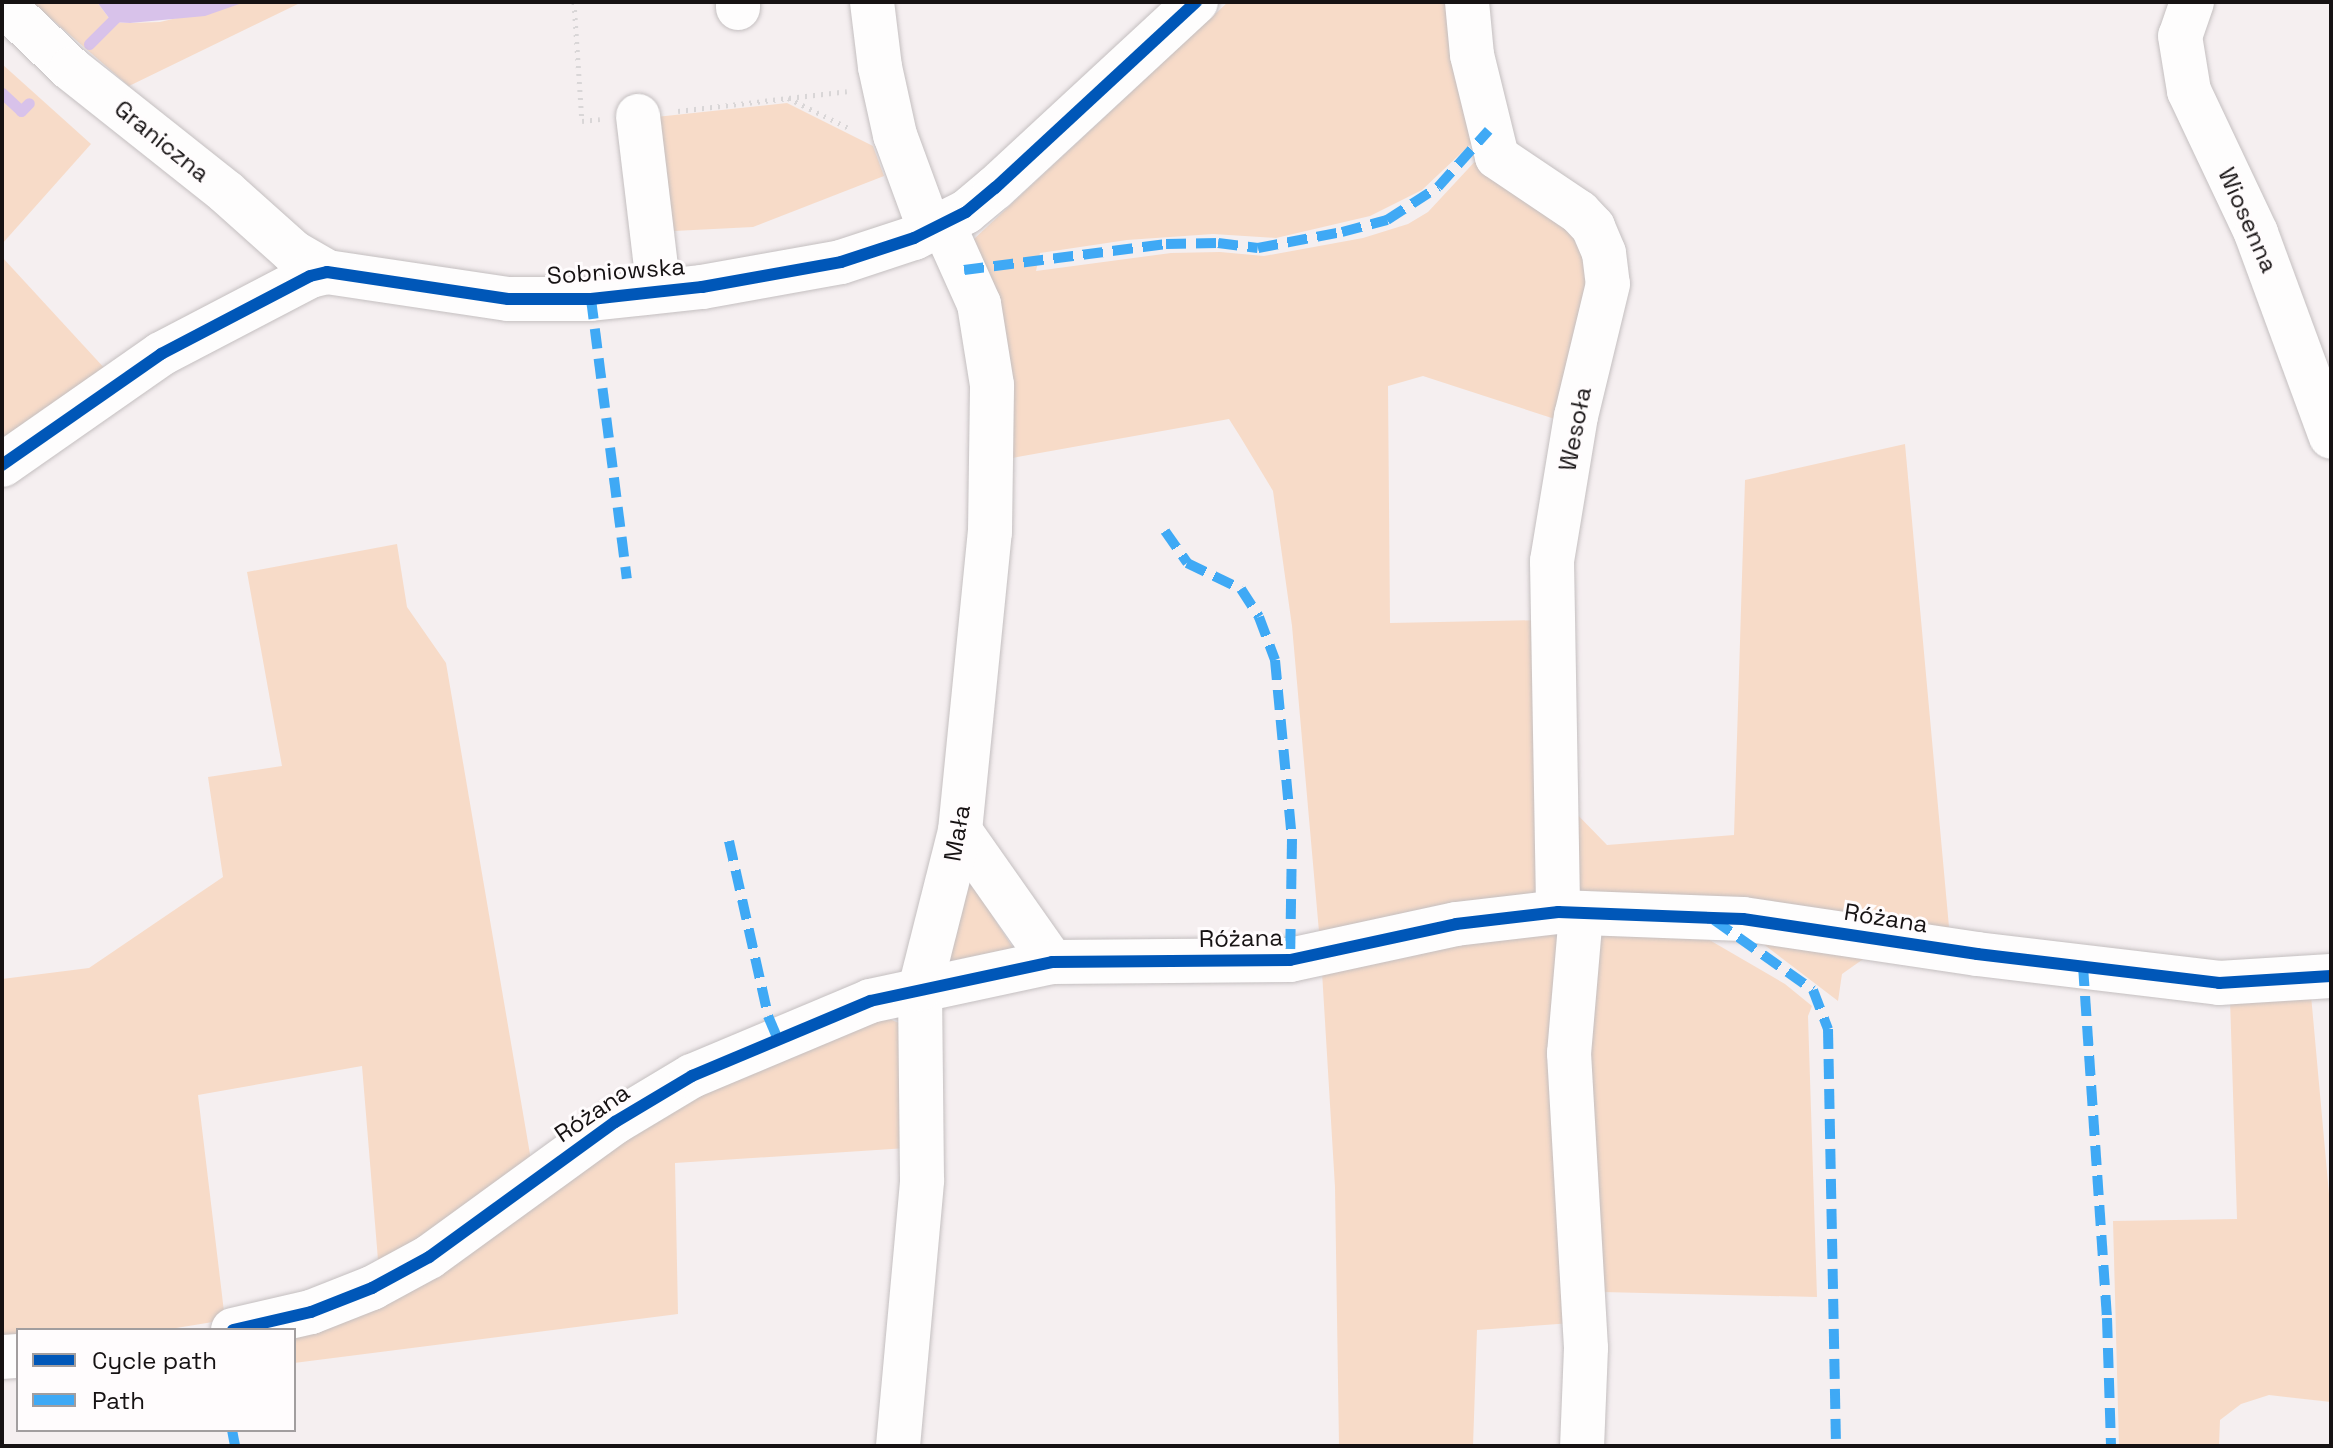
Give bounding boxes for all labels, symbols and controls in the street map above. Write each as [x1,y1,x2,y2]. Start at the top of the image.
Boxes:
street label: Graniczna [109,94,215,188]
street label: Wiosenna [2212,163,2284,277]
street label: Sobniowska [546,252,686,290]
street label: Wesoła [1553,385,1597,473]
street label: Mała [938,802,976,864]
street label: Różana [1842,897,1930,939]
street label: Różana [1199,923,1283,953]
street label: Różana [549,1077,635,1149]
legend [16,1328,296,1432]
text: Cycle path [92,1345,217,1376]
text: Path [92,1385,145,1416]

